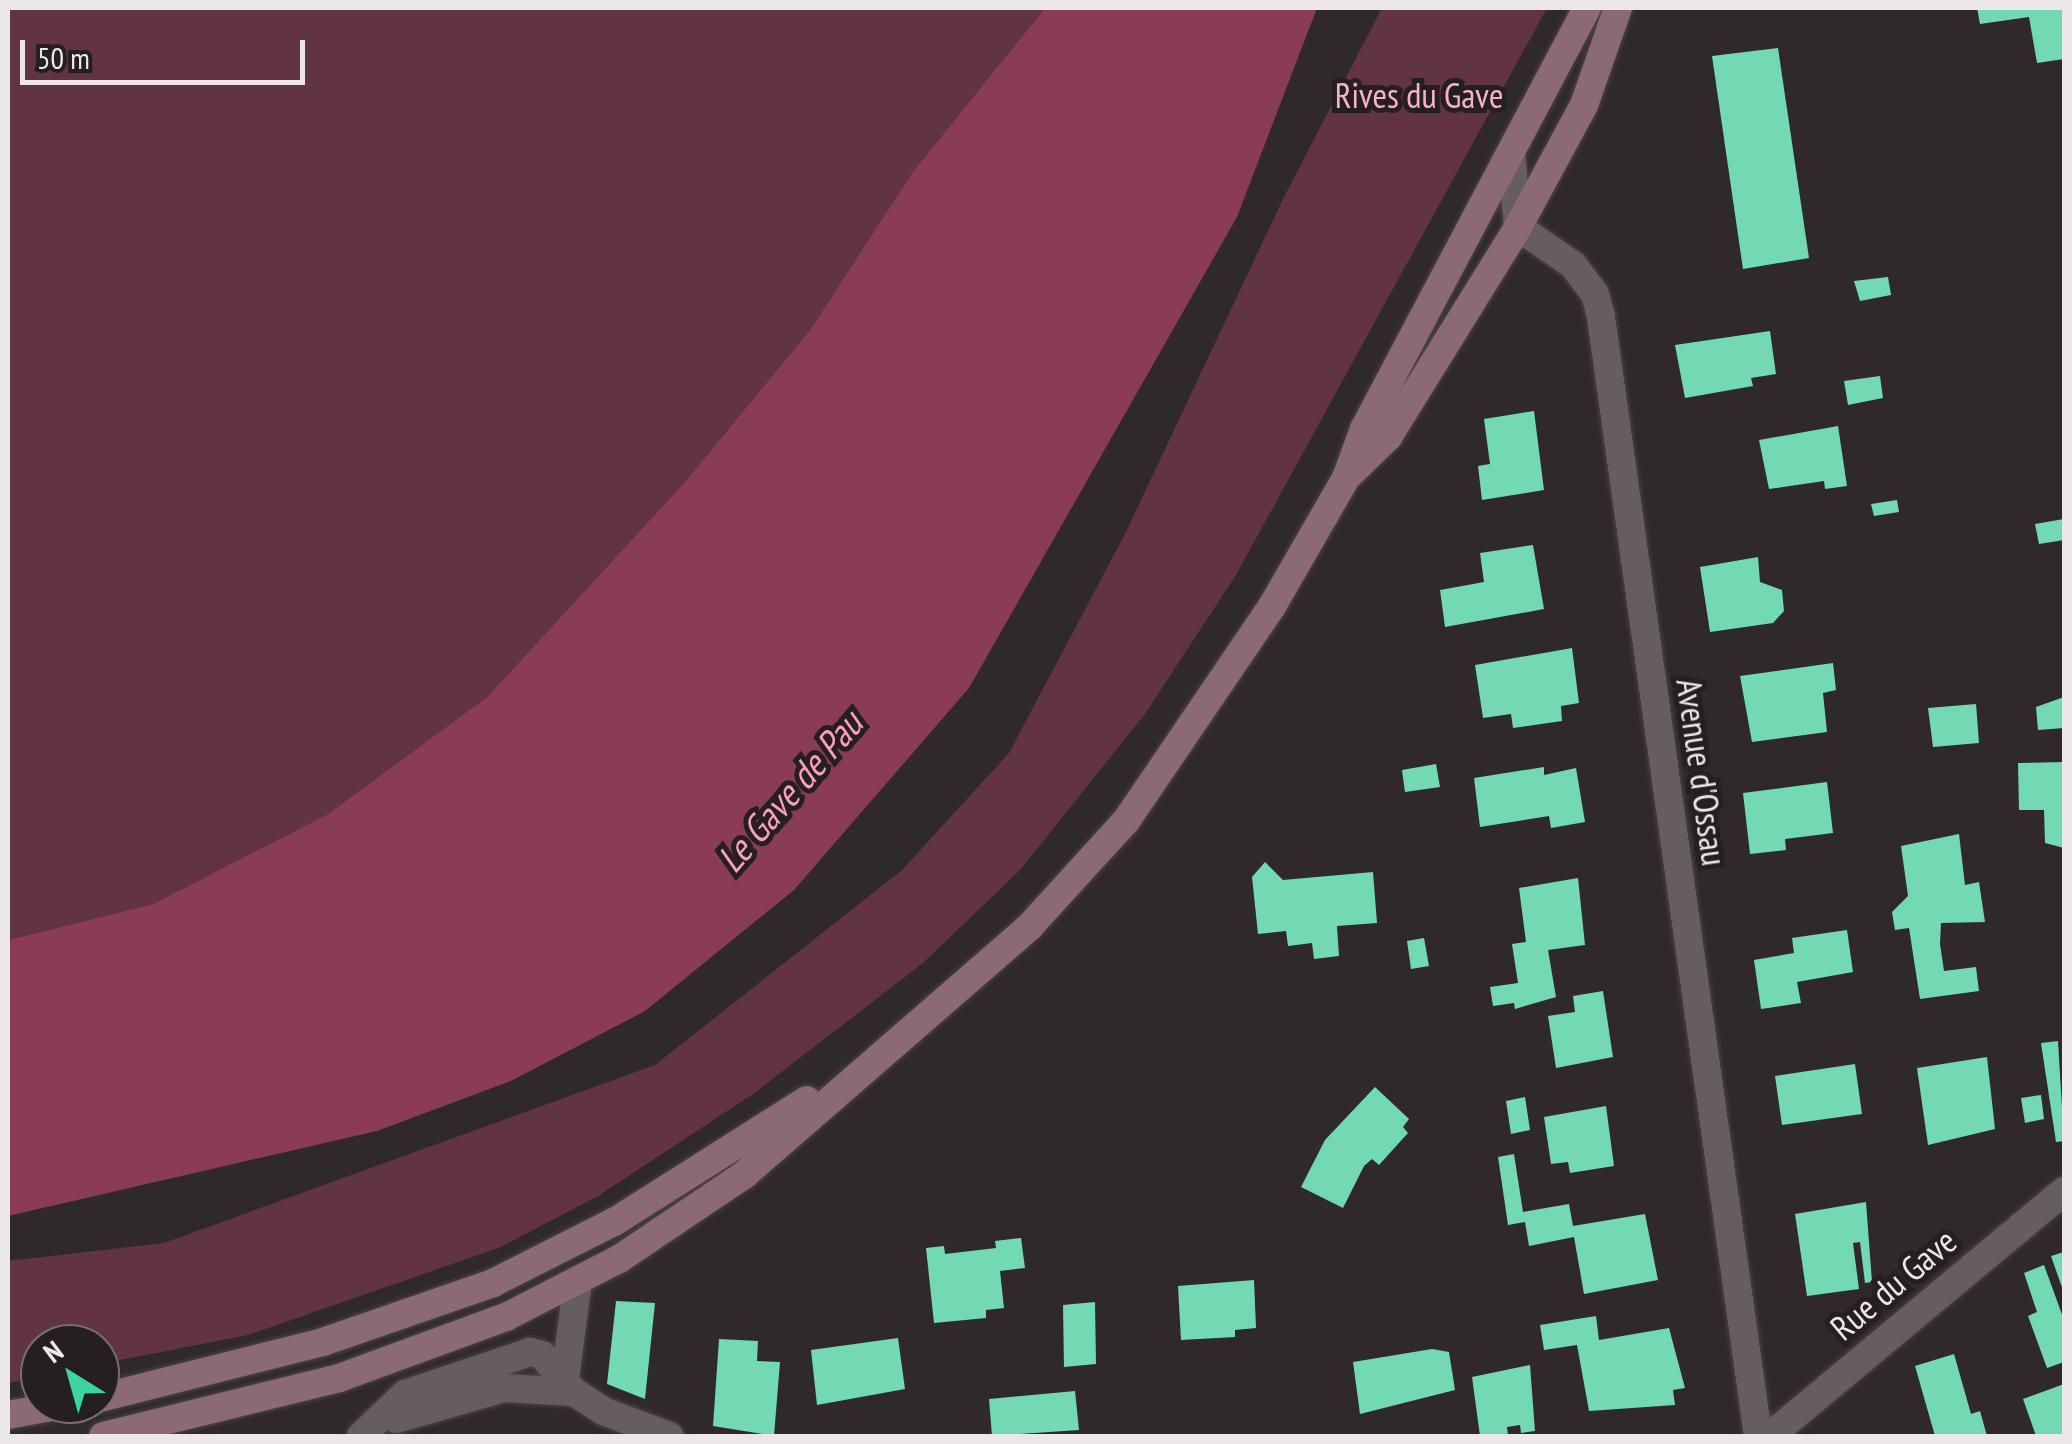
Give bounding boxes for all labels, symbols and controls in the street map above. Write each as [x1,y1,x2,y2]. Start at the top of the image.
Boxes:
scale bar [25,20,310,82]
text: 50 m [37,38,90,77]
park label: Rives du Gave [1335,74,1503,116]
street label: Avenue d'Ossau [1668,676,1736,868]
water label: Le Gave de Pau [707,701,871,881]
street label: Rue du Gave [1822,1219,1964,1349]
north arrow [20,1324,120,1424]
text: N [36,1332,70,1371]

